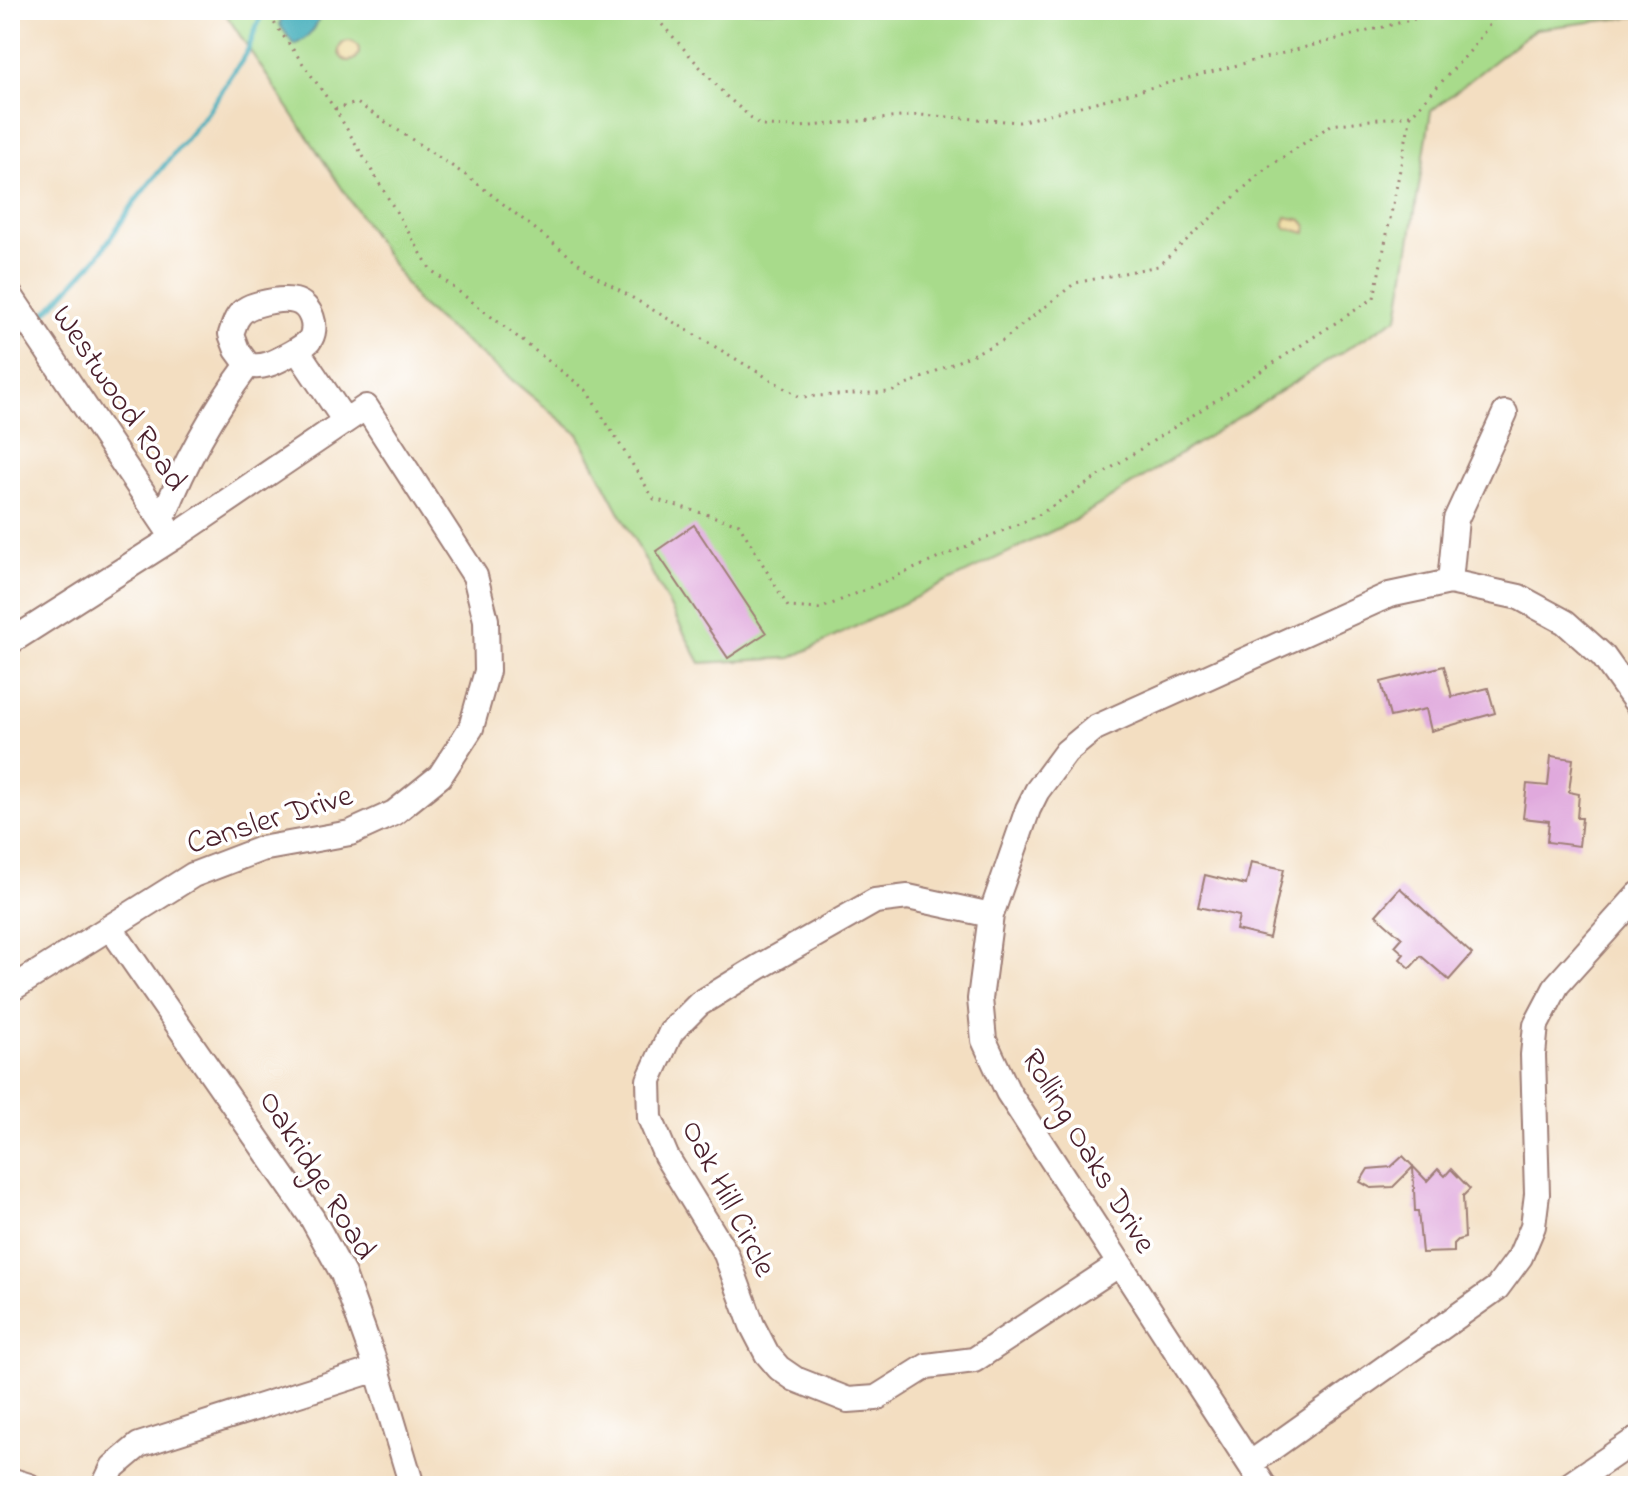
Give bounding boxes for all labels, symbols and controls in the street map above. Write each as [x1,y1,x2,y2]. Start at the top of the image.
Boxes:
street label: Westwood Road [38,296,198,502]
street label: Cansler Drive [181,773,359,869]
street label: Rolling Oaks Drive [1007,1041,1167,1264]
street label: Oakridge Road [245,1082,387,1270]
street label: Oak Hill Circle [667,1112,787,1286]

